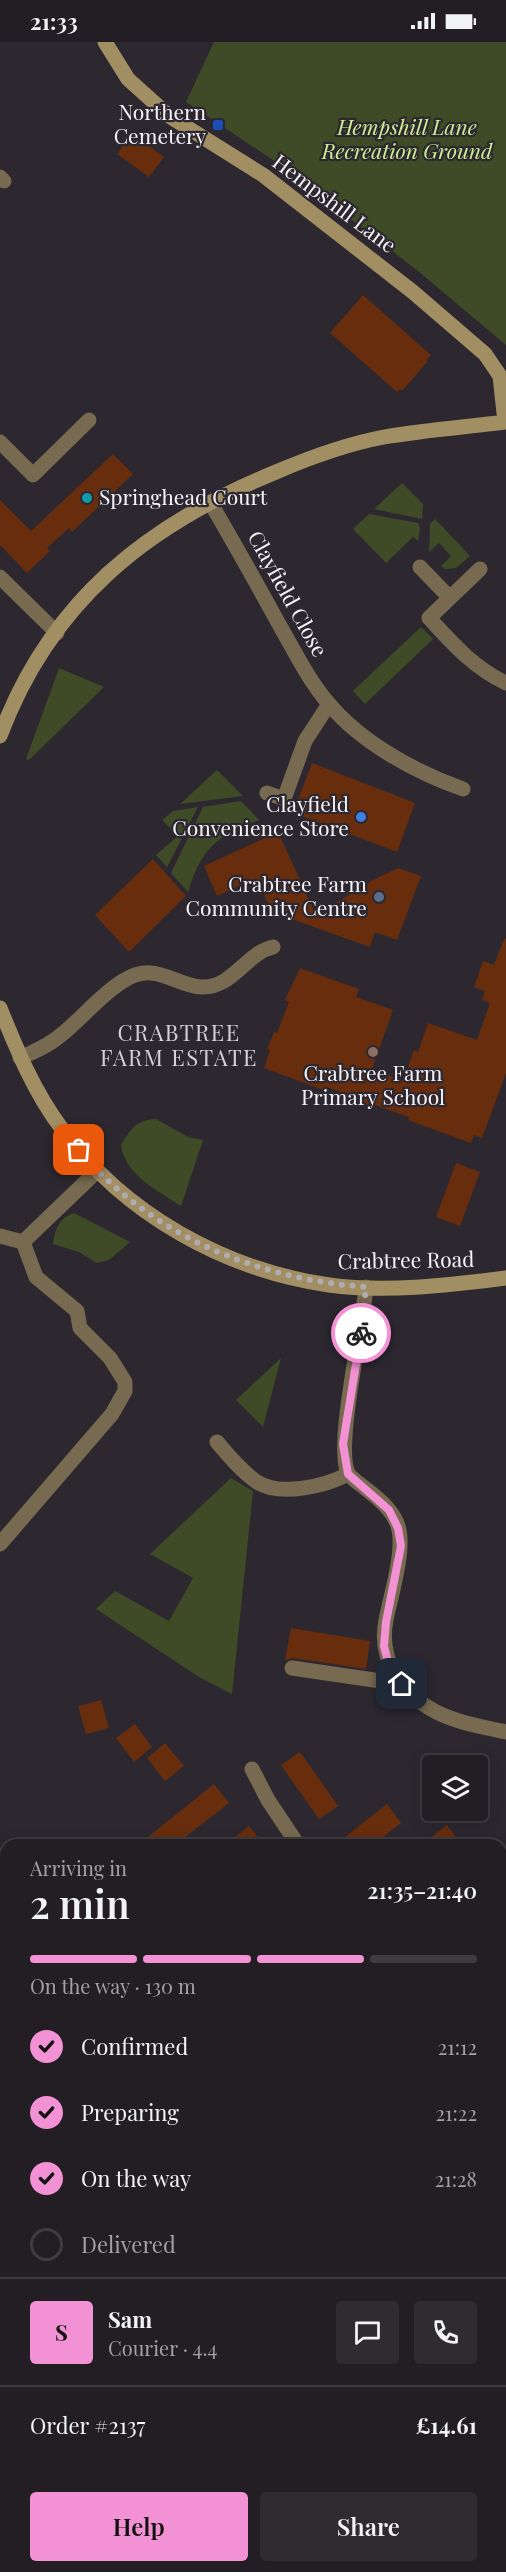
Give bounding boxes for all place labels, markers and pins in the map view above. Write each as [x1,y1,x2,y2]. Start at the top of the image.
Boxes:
place label: Northern Cemetery [114,97,206,149]
marker: Northern Cemetery [211,118,225,132]
place label: Springhead Court [99,482,268,510]
marker: Springhead Court [80,491,94,505]
place label: Clayfield Convenience Store [172,789,349,841]
marker: Clayfield Convenience Store [354,810,368,824]
place label: Crabtree Farm Community Centre [186,869,367,921]
marker: Crabtree Farm Community Centre [372,890,386,904]
marker: Crabtree Farm Primary School [366,1045,380,1059]
place label: Crabtree Farm Primary School [301,1058,445,1110]
pin [53,1124,104,1175]
pin [376,1658,427,1709]

